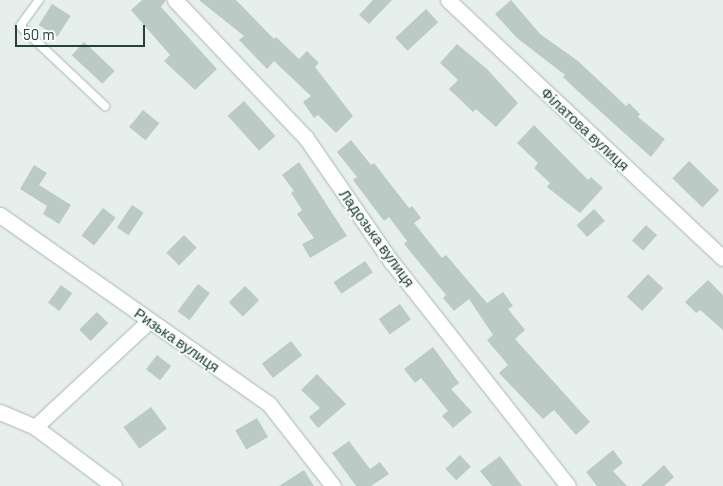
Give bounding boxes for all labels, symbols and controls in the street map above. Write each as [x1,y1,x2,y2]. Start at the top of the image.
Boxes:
scale bar [18,15,148,47]
text: 50 m [23,25,55,43]
street label: Філатова вулиця [537,83,633,175]
street label: Ладозька вулиця [335,186,419,290]
street label: Ризька вулиця [131,304,223,376]

